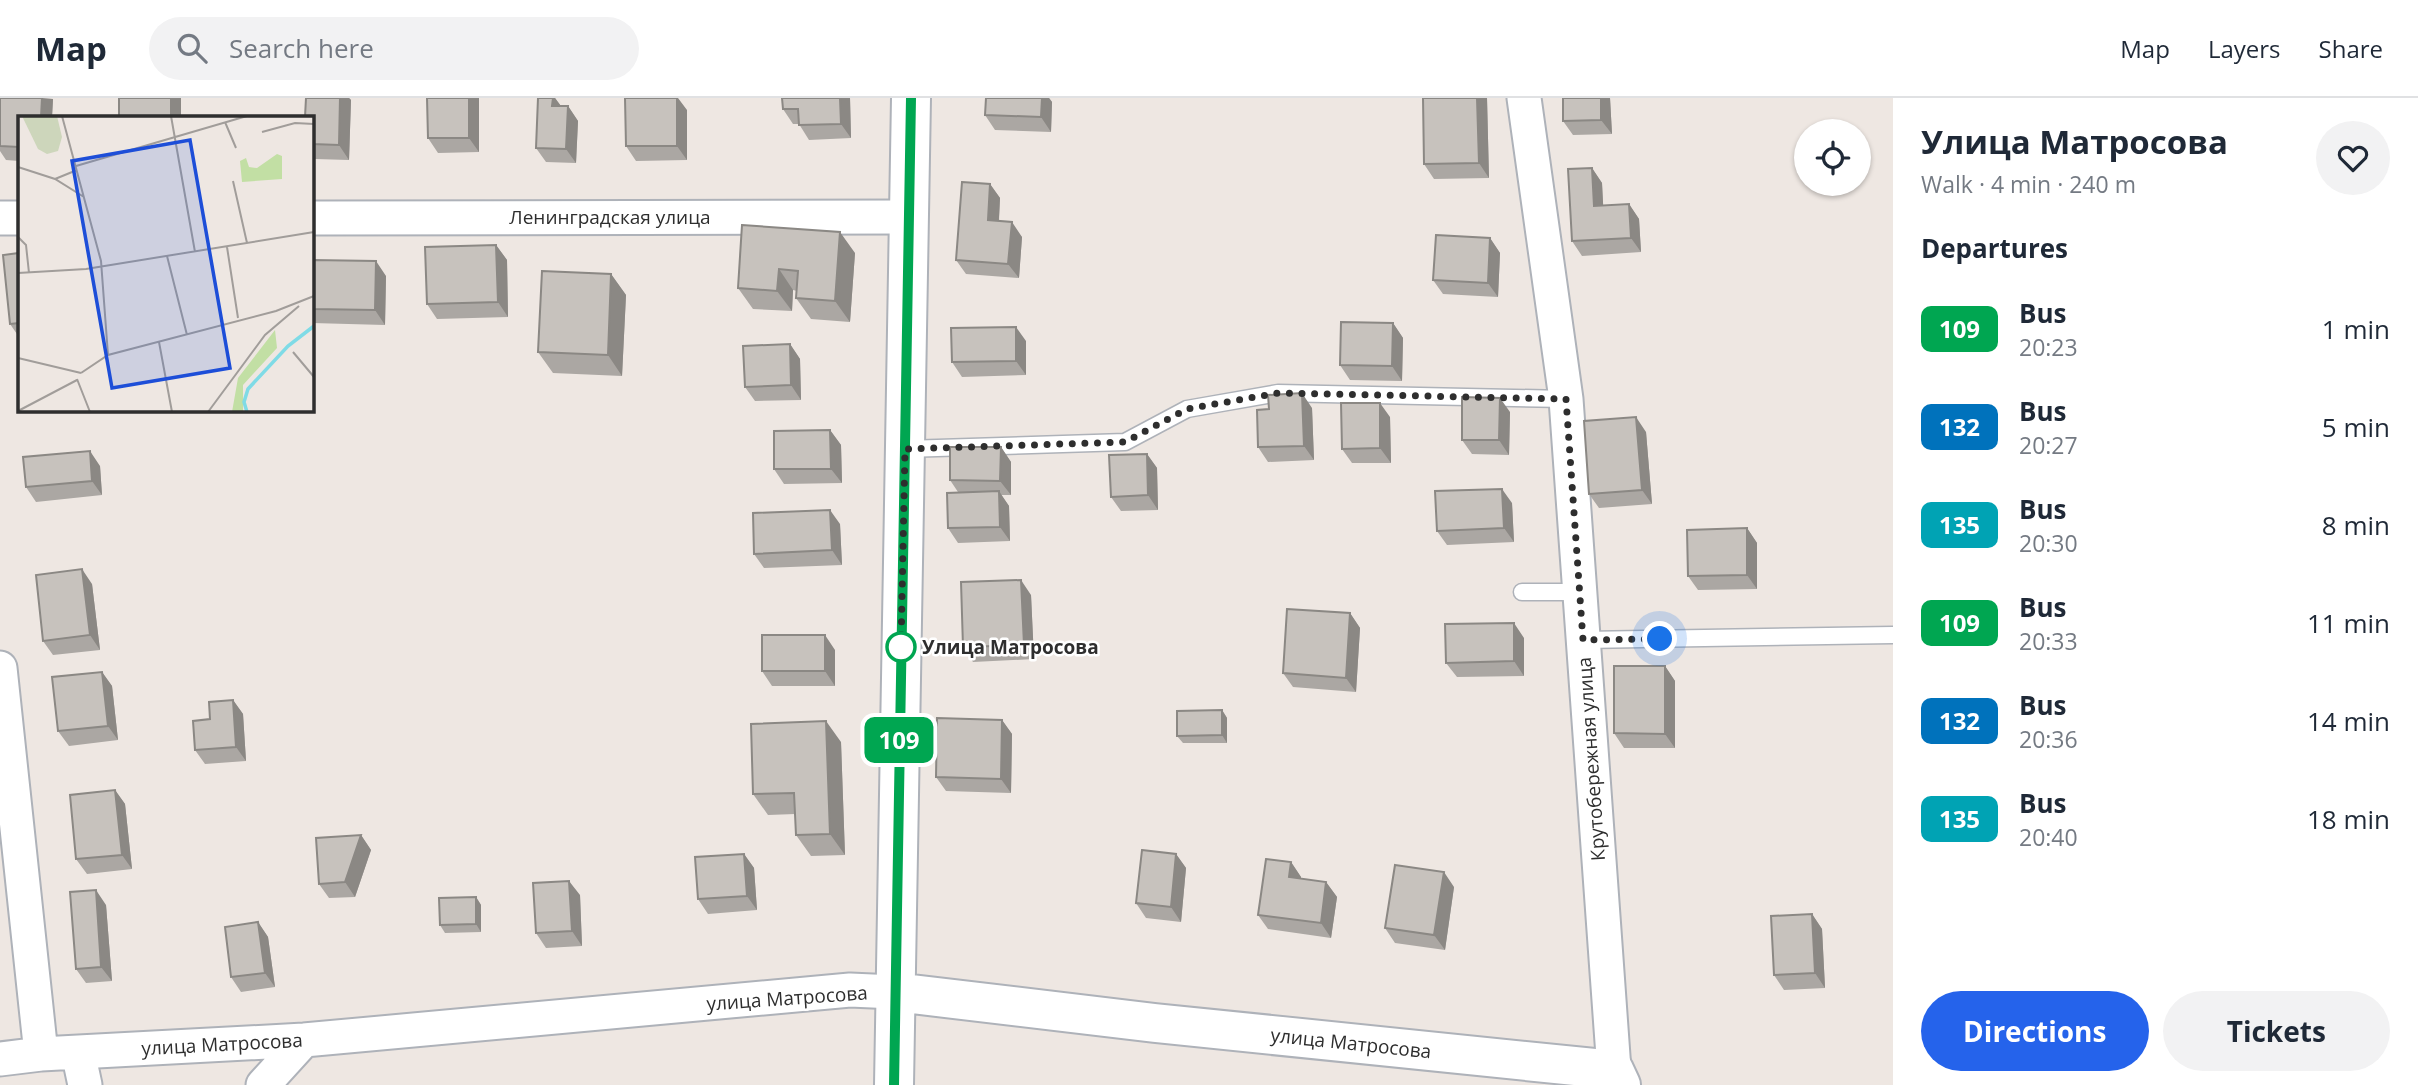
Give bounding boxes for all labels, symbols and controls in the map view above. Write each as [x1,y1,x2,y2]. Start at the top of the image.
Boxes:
search box [149,17,639,80]
text: Map [35,26,107,71]
icon: search [173,29,211,67]
text: Search here [229,30,374,66]
text: Map [2120,32,2170,65]
text: Layers [2208,32,2281,65]
text: Share [2319,32,2383,65]
inset map [18,116,313,411]
map controls [1794,119,1871,196]
button: locate [1794,119,1871,196]
text: Улица Матросова [1921,119,2228,164]
button: heart [2316,121,2390,195]
text: Walk · 4 min · 240 m [1921,168,2136,200]
street label: Ленинградская улица [509,204,711,230]
text: Departures [1921,230,2068,266]
text: Bus [2019,295,2066,331]
text: 1 min [2322,311,2390,347]
text: 109 [1939,312,1980,345]
text: 20:23 [2019,331,2078,363]
text: Bus [2019,393,2066,429]
text: 5 min [2322,409,2390,445]
text: 132 [1939,410,1980,443]
text: 20:27 [2019,429,2078,461]
text: Bus [2019,491,2066,527]
text: 8 min [2322,507,2390,543]
text: 135 [1939,508,1980,541]
text: 20:30 [2019,527,2078,559]
text: Bus [2019,589,2066,625]
text: 11 min [2307,605,2390,641]
text: 109 [1939,606,1980,639]
your location [1642,621,1677,656]
text: 20:33 [2019,625,2078,657]
marker: Улица Матросова [886,632,916,662]
place label: Улица Матросова [922,634,1099,660]
street label: Крутобережная улица [1571,656,1611,862]
text: Bus [2019,687,2066,723]
text: 14 min [2307,703,2390,739]
text: 132 [1939,704,1980,737]
line badge: 109 [859,717,939,763]
text: 109 [878,723,920,756]
text: 20:36 [2019,723,2078,755]
text: Bus [2019,785,2066,821]
text: 18 min [2307,801,2390,837]
text: 135 [1939,802,1980,835]
text: 20:40 [2019,821,2078,853]
street label: улица Матросова [706,979,868,1017]
button: Directions [1921,991,2149,1071]
button: Tickets [2163,991,2390,1071]
street label: улица Матросова [1269,1022,1433,1064]
street label: улица Матросова [141,1027,303,1061]

